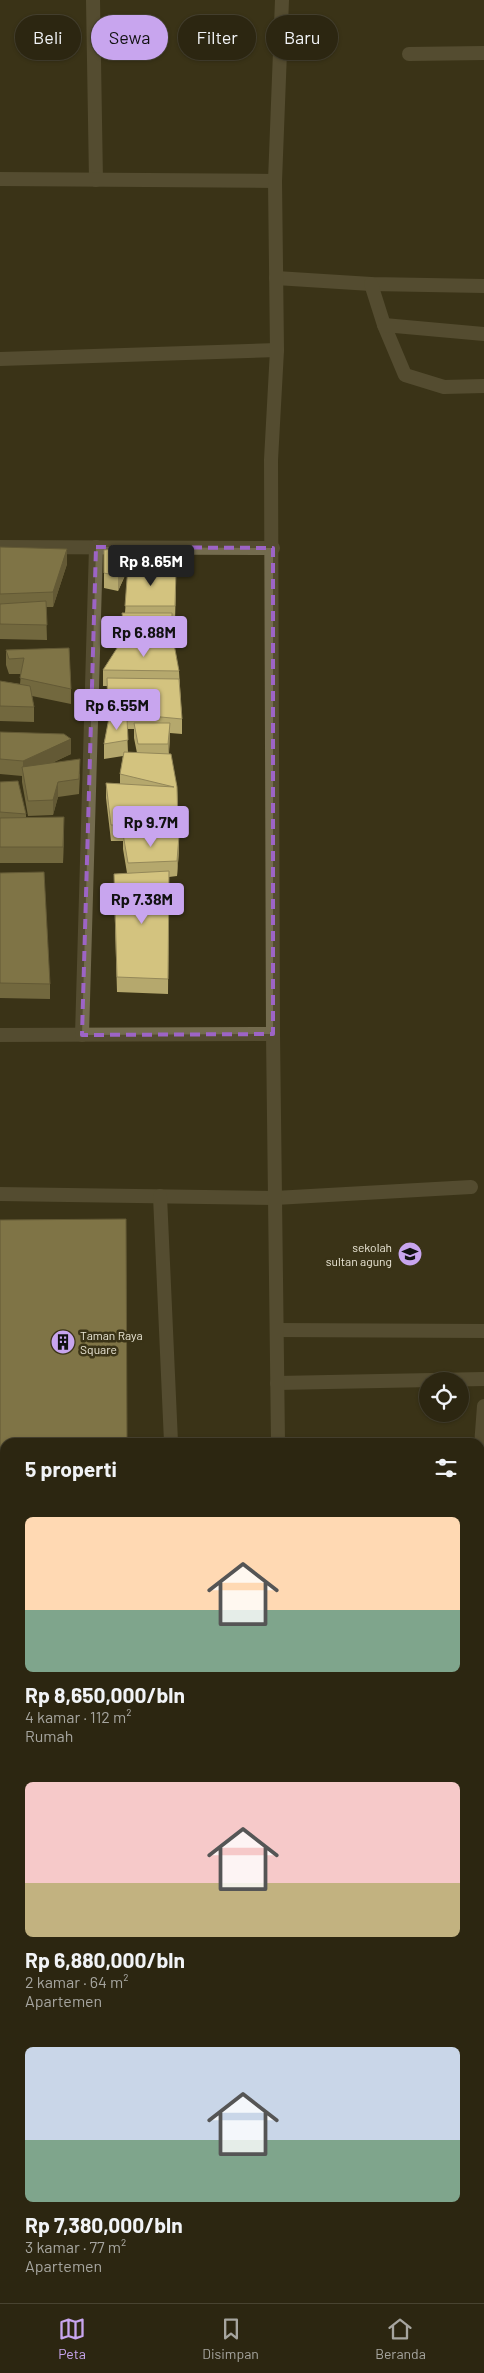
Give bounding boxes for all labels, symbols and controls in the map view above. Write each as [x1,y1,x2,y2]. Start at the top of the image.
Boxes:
chip: Beli [15,15,81,60]
chip: Sewa [91,15,168,60]
chip: Filter [178,15,256,60]
chip: Baru [266,15,338,60]
pin: Rp 8.65M [99,544,203,587]
text: Rp 8.65M [119,551,183,570]
pin: Rp 6.88M [92,616,196,658]
text: Rp 6.88M [112,622,176,641]
pin: Rp 6.55M [65,688,169,731]
text: Rp 6.55M [85,695,149,714]
pin: Rp 9.7M [105,806,197,848]
text: Rp 9.7M [124,812,178,831]
pin: Rp 7.38M [90,882,194,925]
text: Rp 7.38M [111,889,173,908]
place label: sekolah sultan agung [326,1240,392,1268]
school or university icon: sekolah sultan agung [397,1241,423,1267]
place label: Taman Raya Square [80,1328,143,1356]
building icon: Taman Raya Square [50,1329,76,1355]
map controls [419,1372,469,1422]
button: locate [419,1372,469,1422]
icon: filters [432,1454,460,1482]
text: 5 properti [25,1456,117,1481]
icon: home [198,1549,288,1639]
text: Rp 8,650,000/bln [25,1682,185,1707]
text: 4 kamar · 112 m² [25,1707,132,1726]
text: Rumah [25,1726,73,1745]
icon: home [198,1814,288,1904]
text: Rp 6,880,000/bln [25,1947,185,1972]
text: 2 kamar · 64 m² [25,1972,129,1991]
text: Apartemen [25,1991,102,2010]
icon: home [198,2079,288,2169]
text: Rp 7,380,000/bln [25,2212,183,2237]
text: 3 kamar · 77 m² [25,2237,126,2256]
text: Apartemen [25,2256,102,2275]
tab: Peta [58,2315,86,2362]
tab: Disimpan [202,2315,259,2362]
tab: Beranda [375,2315,426,2362]

